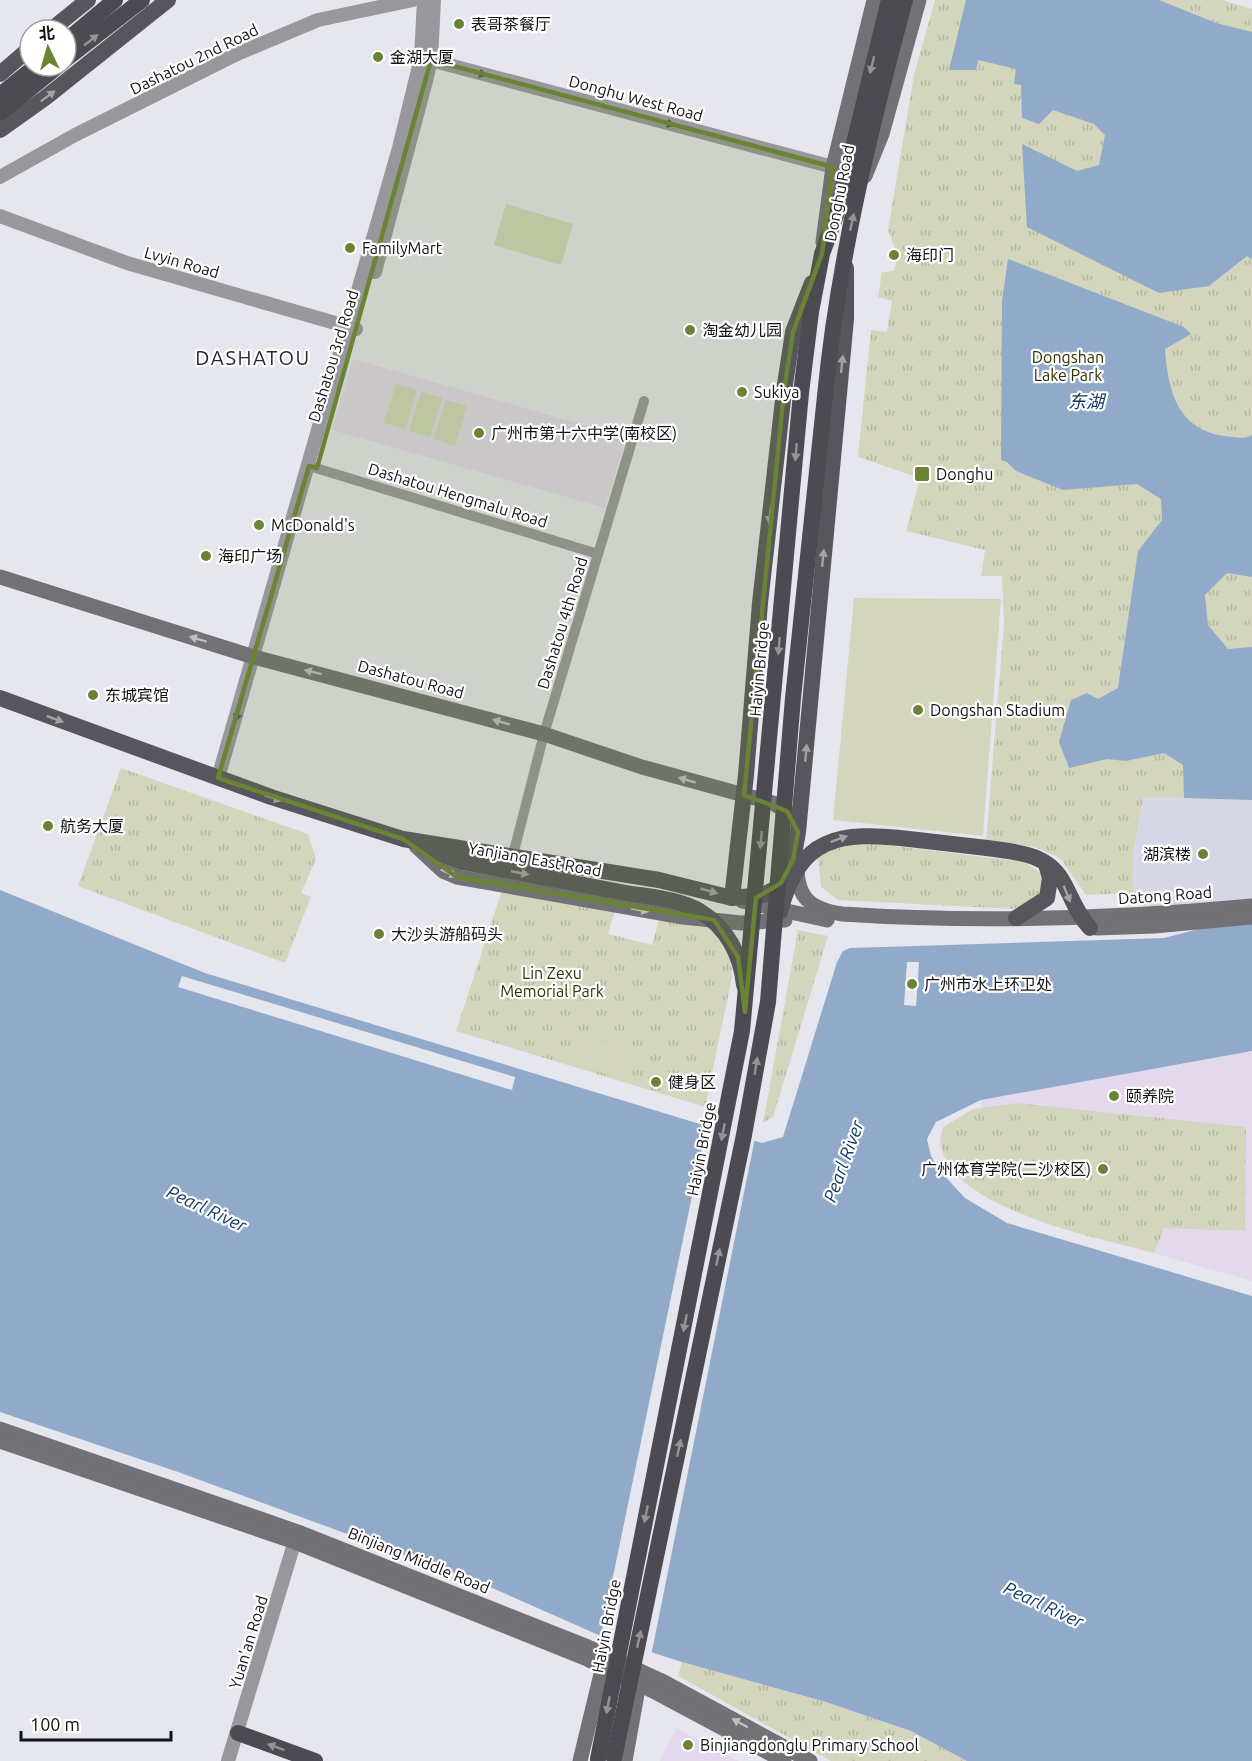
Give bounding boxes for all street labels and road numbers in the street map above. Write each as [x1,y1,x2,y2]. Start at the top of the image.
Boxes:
street label: Dashatou 2nd Road [127,20,261,98]
street label: Donghu West Road [567,71,705,125]
street label: Donghu Road [821,143,857,243]
street label: Lvyin Road [142,243,222,281]
street label: Dashatou 3rd Road [304,288,362,424]
street label: Dashatou Hengmalu Road [366,459,550,531]
street label: Dashatou 4th Road [533,555,591,691]
street label: Haiyin Bridge [746,621,772,717]
street label: Dashatou Road [356,656,466,702]
street label: Yanjiang East Road [467,838,603,880]
street label: Datong Road [1117,883,1213,907]
street label: Haiyin Bridge [683,1101,719,1197]
street label: Binjiang Middle Road [346,1523,492,1597]
street label: Haiyin Bridge [588,1578,624,1674]
street label: Yuan'an Road [225,1593,271,1691]

